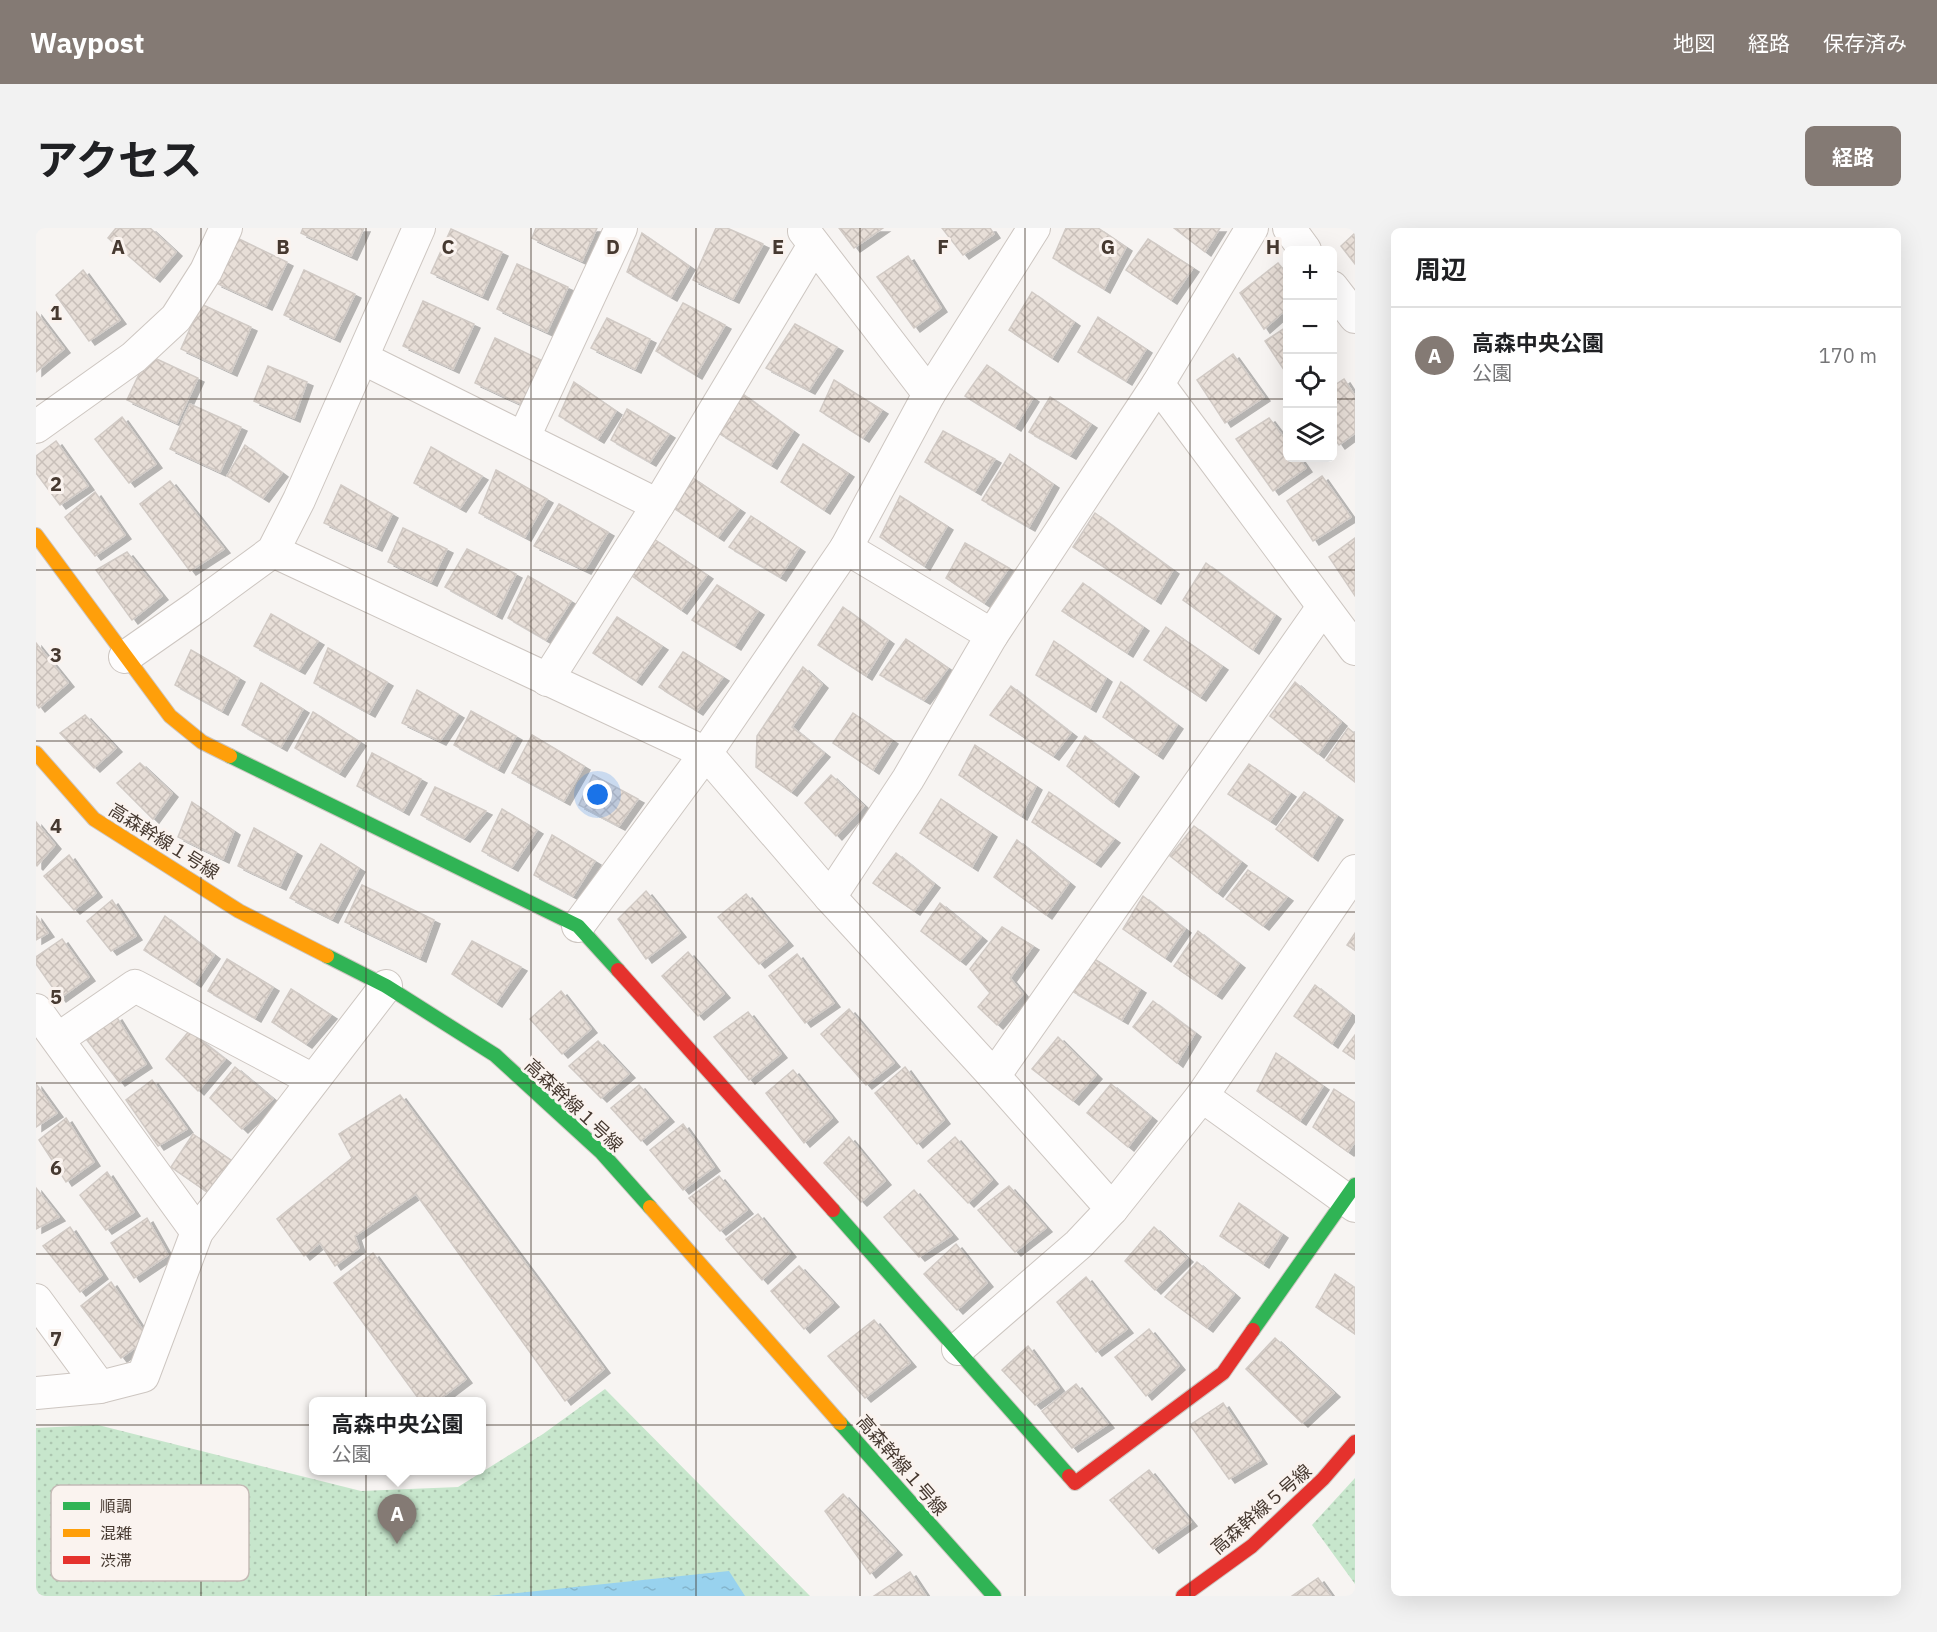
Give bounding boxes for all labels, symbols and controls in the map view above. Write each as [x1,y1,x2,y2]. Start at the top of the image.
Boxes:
text: Waypost [30,24,144,61]
text: 地図 [1673,29,1715,57]
text: 経路 [1748,29,1790,57]
text: 保存済み [1823,29,1907,57]
button: 経路 [1805,126,1901,186]
text: アクセス [36,132,202,187]
text: A [111,233,125,260]
text: B [276,233,290,260]
text: C [441,233,455,260]
text: D [606,233,620,260]
text: E [772,233,784,260]
text: F [937,233,949,260]
text: G [1101,233,1115,260]
text: H [1266,233,1280,260]
map controls [1283,246,1337,462]
button: + [1283,246,1337,300]
text: 周辺 [1415,252,1467,286]
text: 1 [50,299,62,326]
button: − [1283,300,1337,354]
text: 高森中央公園 [1472,328,1604,357]
text: A [1428,342,1441,369]
text: 170 m [1819,342,1877,369]
button: locate [1283,354,1337,408]
text: 公園 [1472,359,1512,386]
button: layers [1283,408,1337,462]
text: 2 [50,470,62,497]
text: 3 [50,641,62,668]
your location [583,780,612,809]
street label: 高森幹線１号線 [104,798,224,884]
text: 4 [50,812,62,839]
text: 5 [50,983,62,1010]
street label: 高森幹線１号線 [520,1054,628,1156]
text: 6 [50,1154,62,1181]
text: 7 [50,1325,62,1352]
popup [309,1397,486,1475]
text: 高森中央公園 [331,1409,464,1438]
street label: 高森幹線１号線 [852,1410,952,1520]
text: 公園 [331,1440,371,1467]
street label: 高森幹線５号線 [1206,1459,1316,1559]
legend [51,1485,249,1581]
pin: A [378,1494,416,1544]
text: 順調 [100,1496,132,1516]
text: 混雑 [100,1523,132,1543]
text: 渋滞 [100,1550,132,1570]

